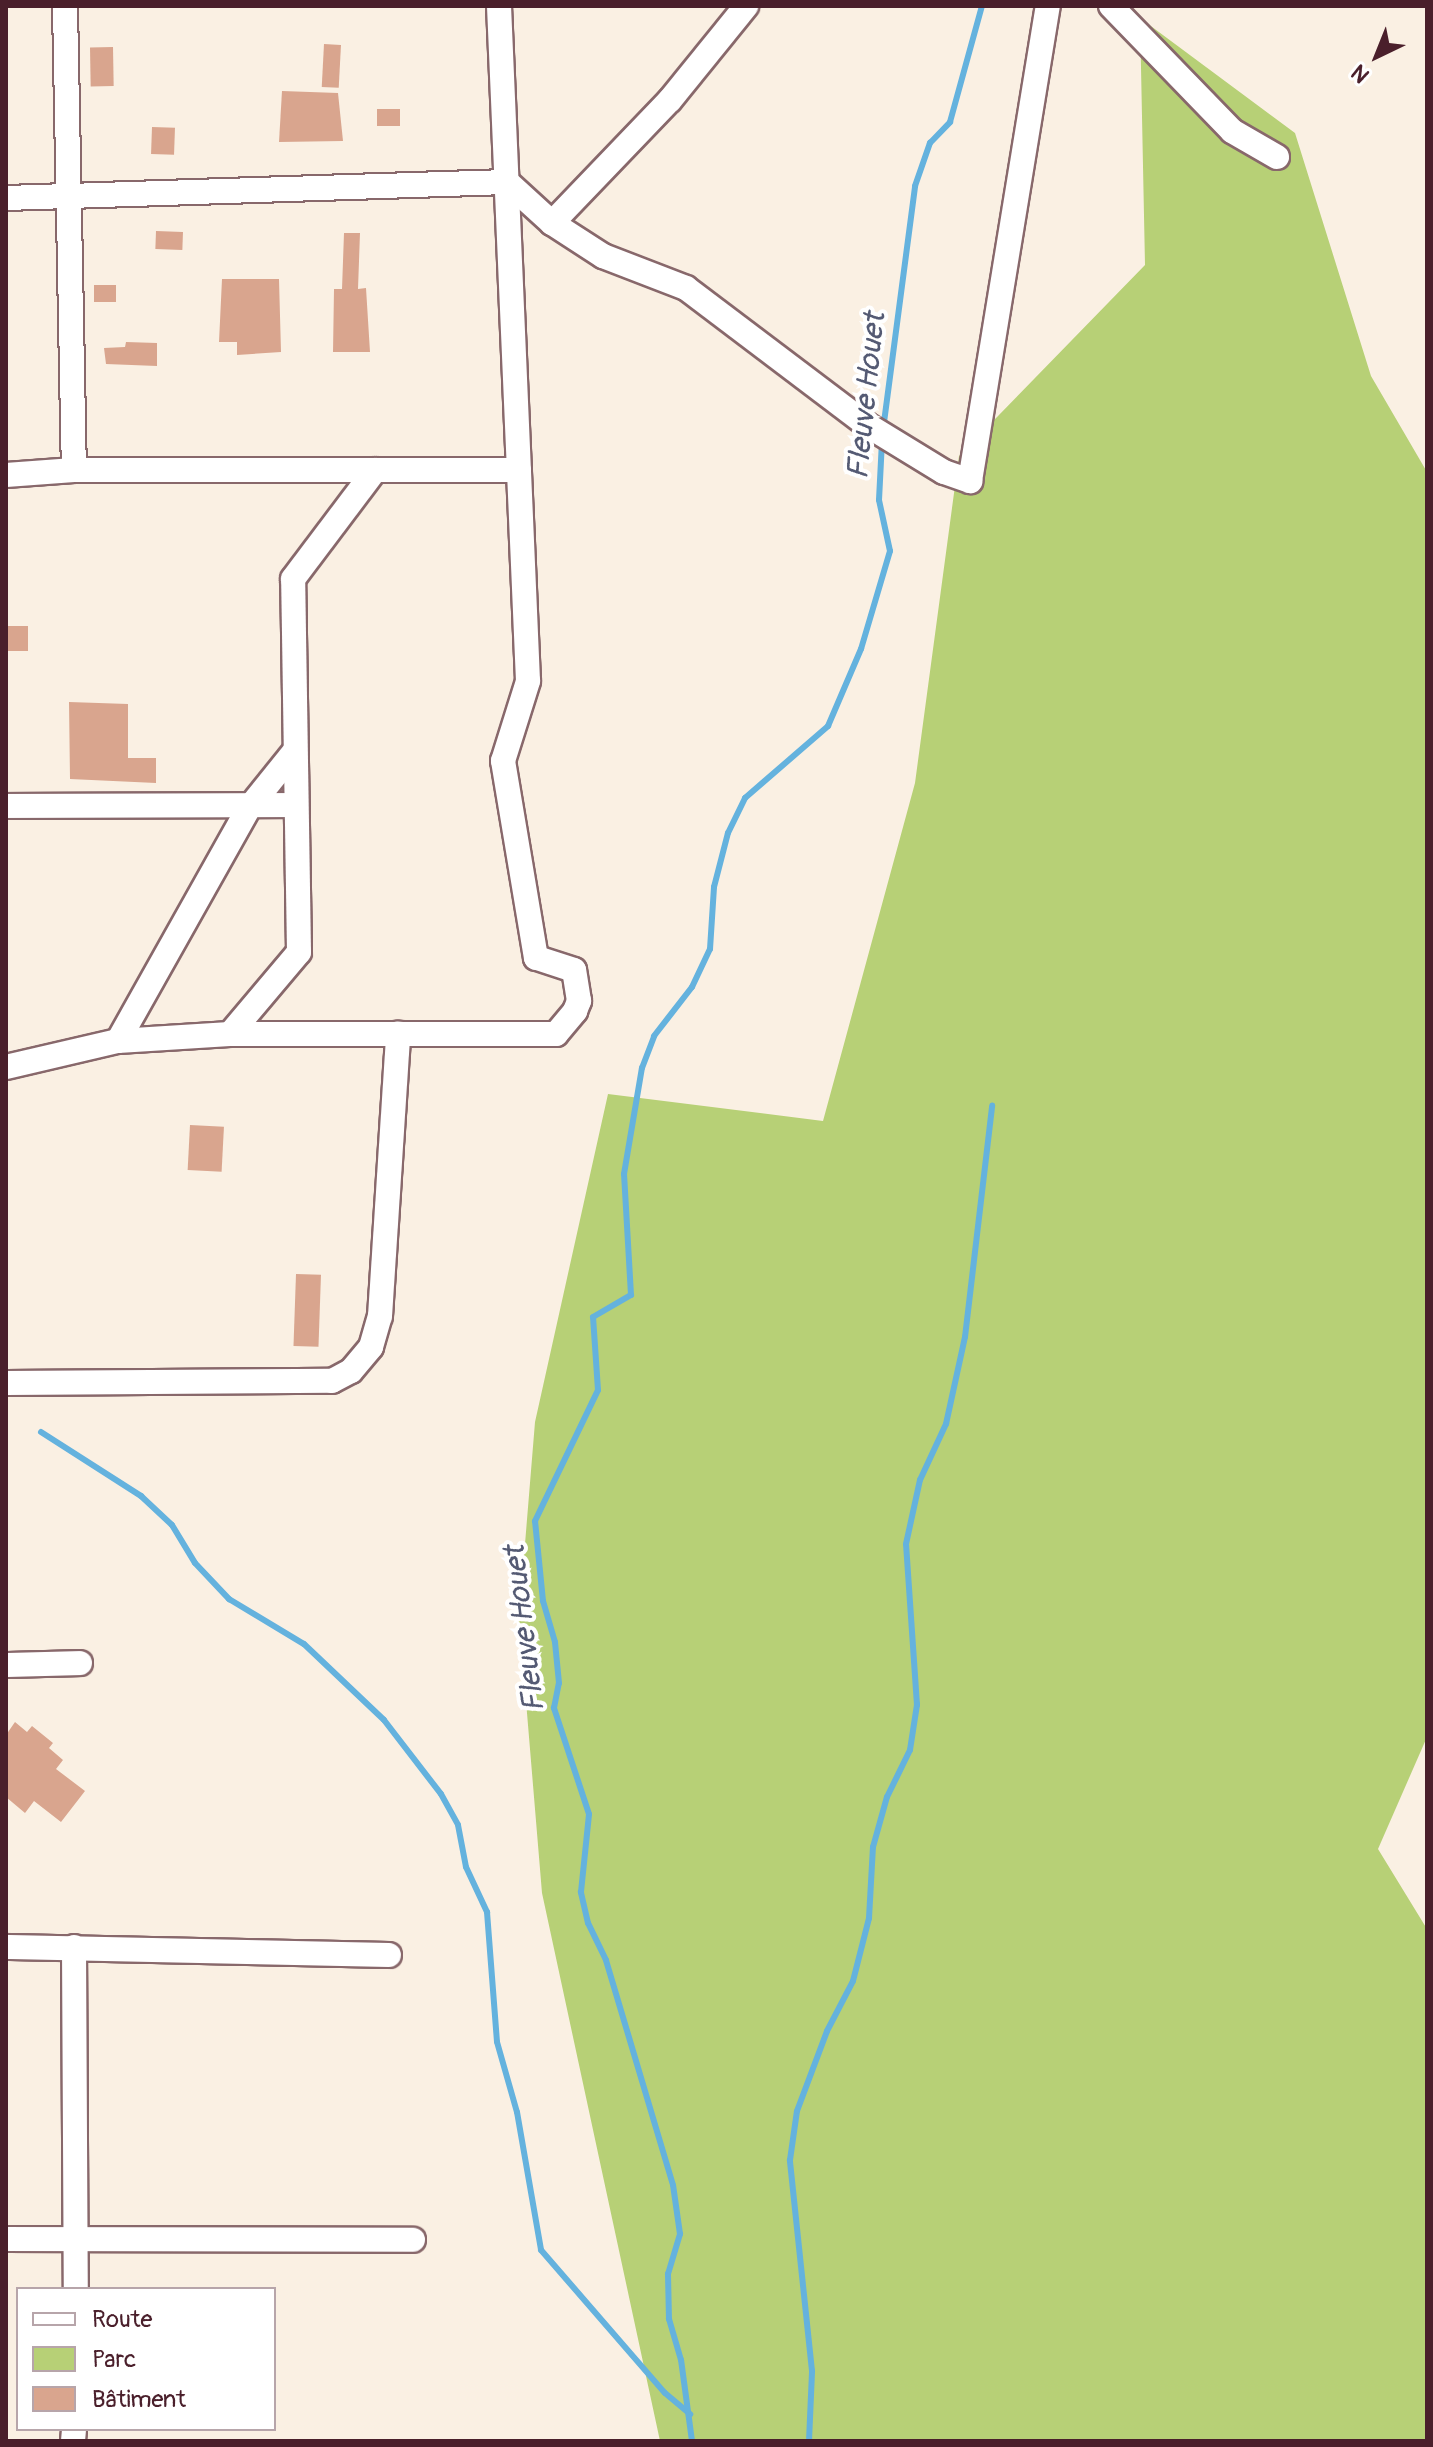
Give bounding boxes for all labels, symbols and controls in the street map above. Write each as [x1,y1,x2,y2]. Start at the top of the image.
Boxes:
north arrow [1337,16,1417,96]
text: N [1346,58,1376,89]
water label: Fleuve Houet [840,311,894,481]
water label: Fleuve Houet [497,1544,553,1714]
legend [16,2287,276,2431]
text: Route [92,2305,152,2334]
text: Parc [92,2345,136,2374]
text: Bâtiment [92,2385,186,2414]

